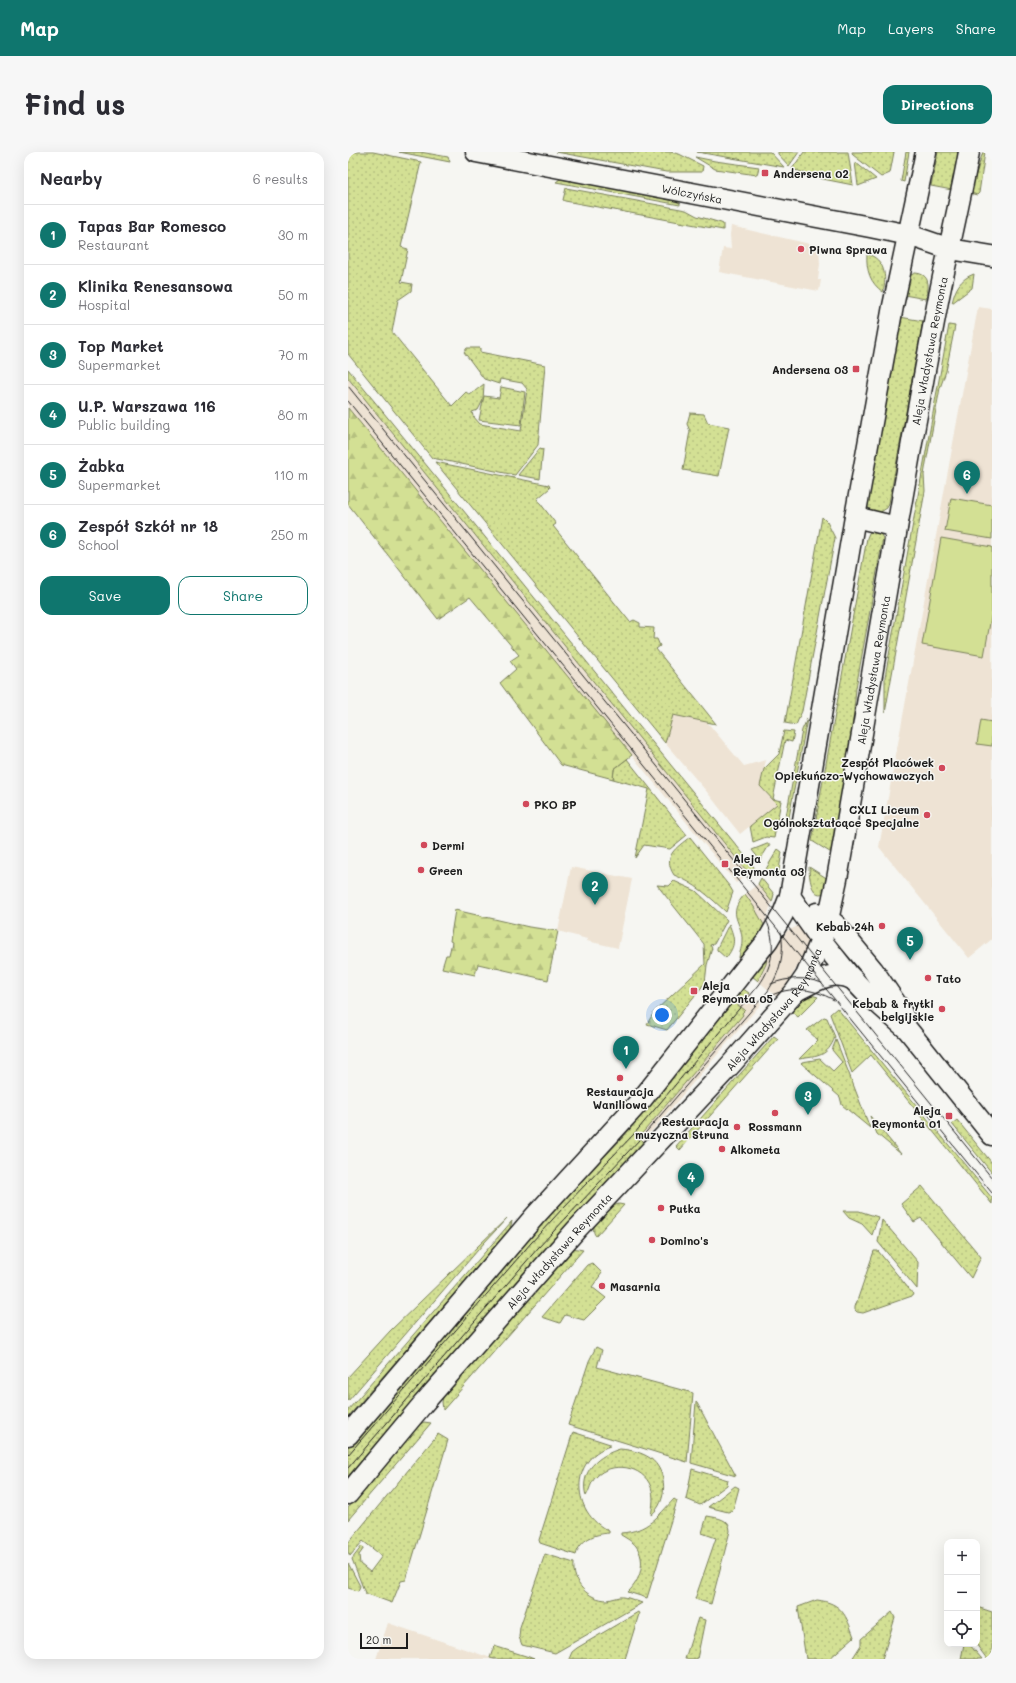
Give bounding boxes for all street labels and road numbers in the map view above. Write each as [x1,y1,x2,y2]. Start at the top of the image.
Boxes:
street label: Wólczyńska [661,180,724,206]
street label: Aleja Władysława Reymonta [908,275,950,427]
street label: Aleja Władysława Reymonta [853,594,893,746]
street label: Aleja Władysława Reymonta [722,945,824,1073]
street label: Aleja Władysława Reymonta [503,1189,615,1312]

